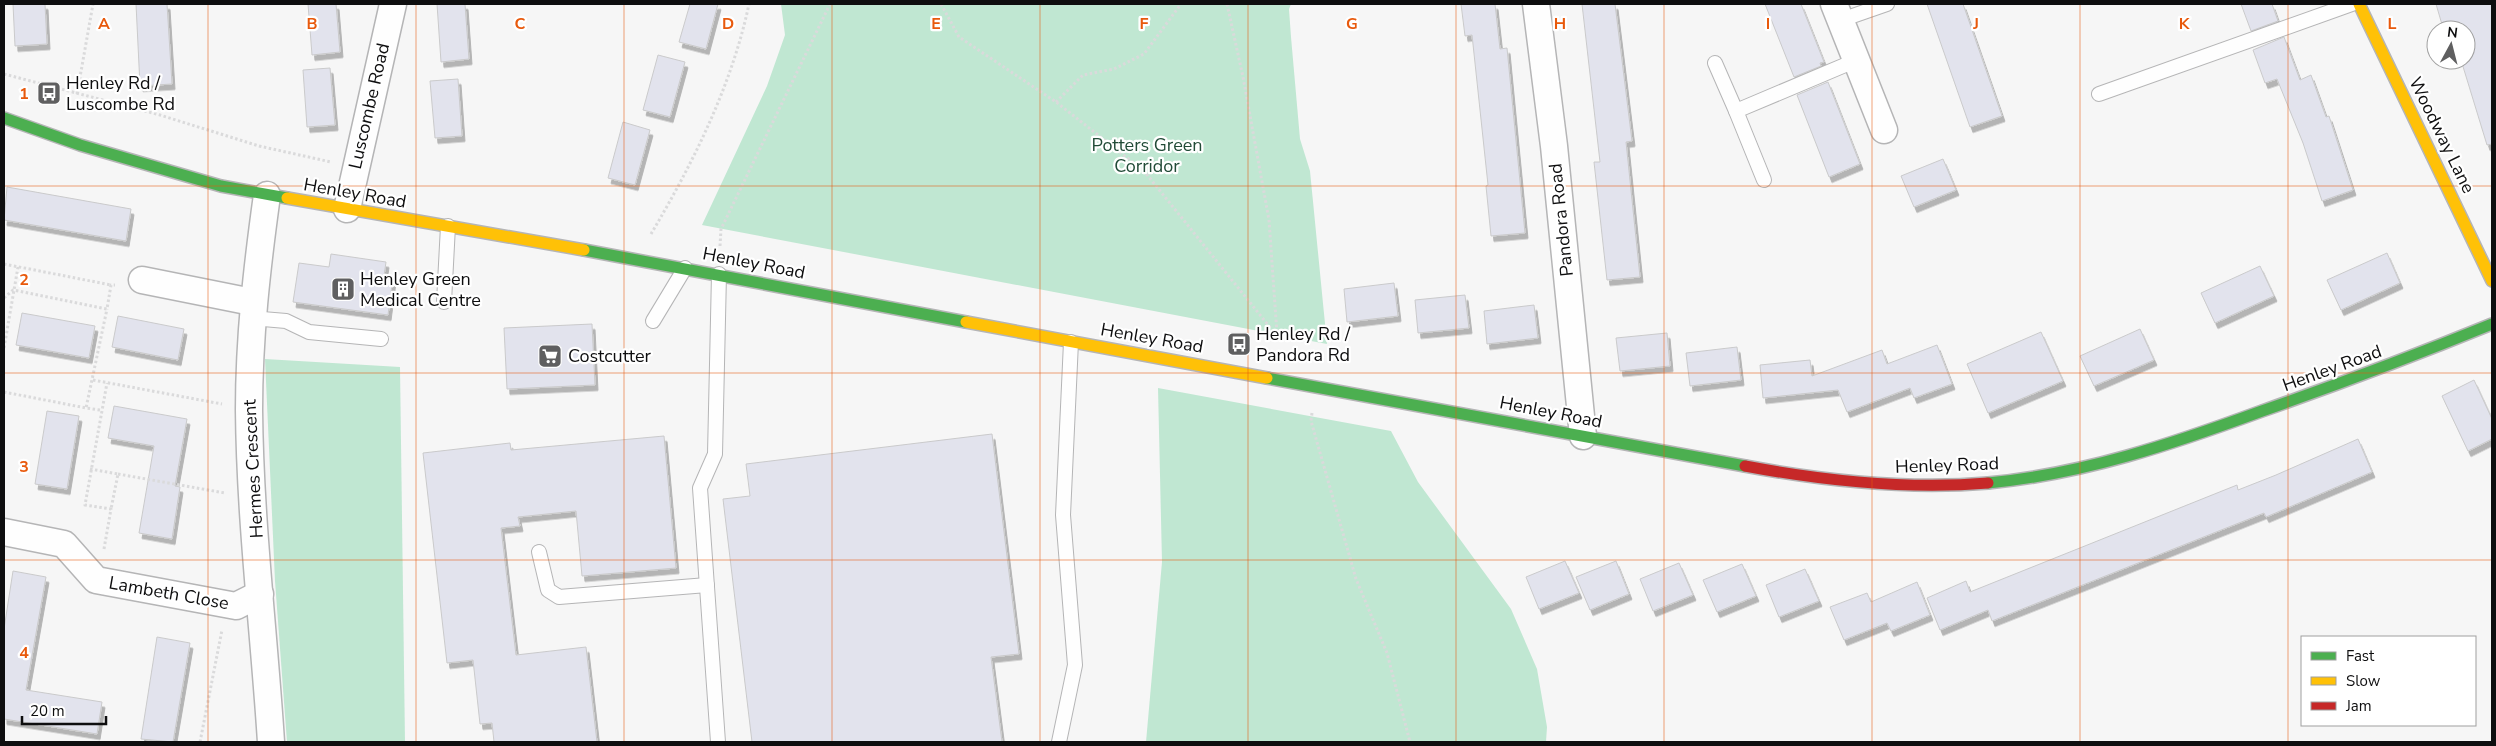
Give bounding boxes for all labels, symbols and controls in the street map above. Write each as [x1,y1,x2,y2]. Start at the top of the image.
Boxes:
text: A [98,13,110,35]
text: B [306,13,318,35]
text: C [515,13,526,35]
text: D [722,13,734,35]
text: E [931,13,941,35]
text: F [1140,13,1149,35]
text: G [1346,13,1358,35]
text: H [1554,13,1566,35]
text: I [1766,13,1770,35]
text: J [1972,13,1979,35]
text: K [2179,13,2191,35]
text: L [2388,13,2397,35]
north arrow [2426,20,2476,70]
text: N [2446,23,2459,43]
street label: Luscombe Road [343,41,395,171]
place label: Henley Rd / Luscombe Rd [66,71,175,116]
street label: Woodway Lane [2403,73,2481,197]
bus stop icon: Henley Rd / Luscombe Rd [36,80,62,106]
text: 1 [19,83,29,105]
park label: Potters Green Corridor [1091,133,1203,178]
street label: Pandora Road [1543,162,1579,278]
street label: Henley Road [302,172,408,214]
street label: Henley Road [701,241,807,285]
place label: Henley Green Medical Centre [360,267,481,312]
text: 2 [19,269,29,291]
building icon: Henley Green Medical Centre [330,276,356,302]
street label: Henley Road [1099,317,1205,359]
place label: Henley Rd / Pandora Rd [1256,322,1351,367]
bus stop icon: Henley Rd / Pandora Rd [1226,331,1252,357]
street label: Henley Road [2279,339,2385,397]
supermarket icon: Costcutter [537,343,563,369]
place label: Costcutter [568,344,652,368]
street label: Henley Road [1498,390,1604,434]
street label: Hermes Crescent [237,398,269,539]
street label: Henley Road [1895,451,1999,479]
text: 3 [19,456,29,478]
street label: Lambeth Close [107,571,231,615]
legend [2301,636,2476,726]
text: 4 [19,642,29,664]
text: Fast [2346,646,2375,666]
text: Slow [2346,671,2381,691]
scale bar [22,694,106,726]
text: Jam [2345,696,2372,716]
text: 20 m [30,701,65,721]

